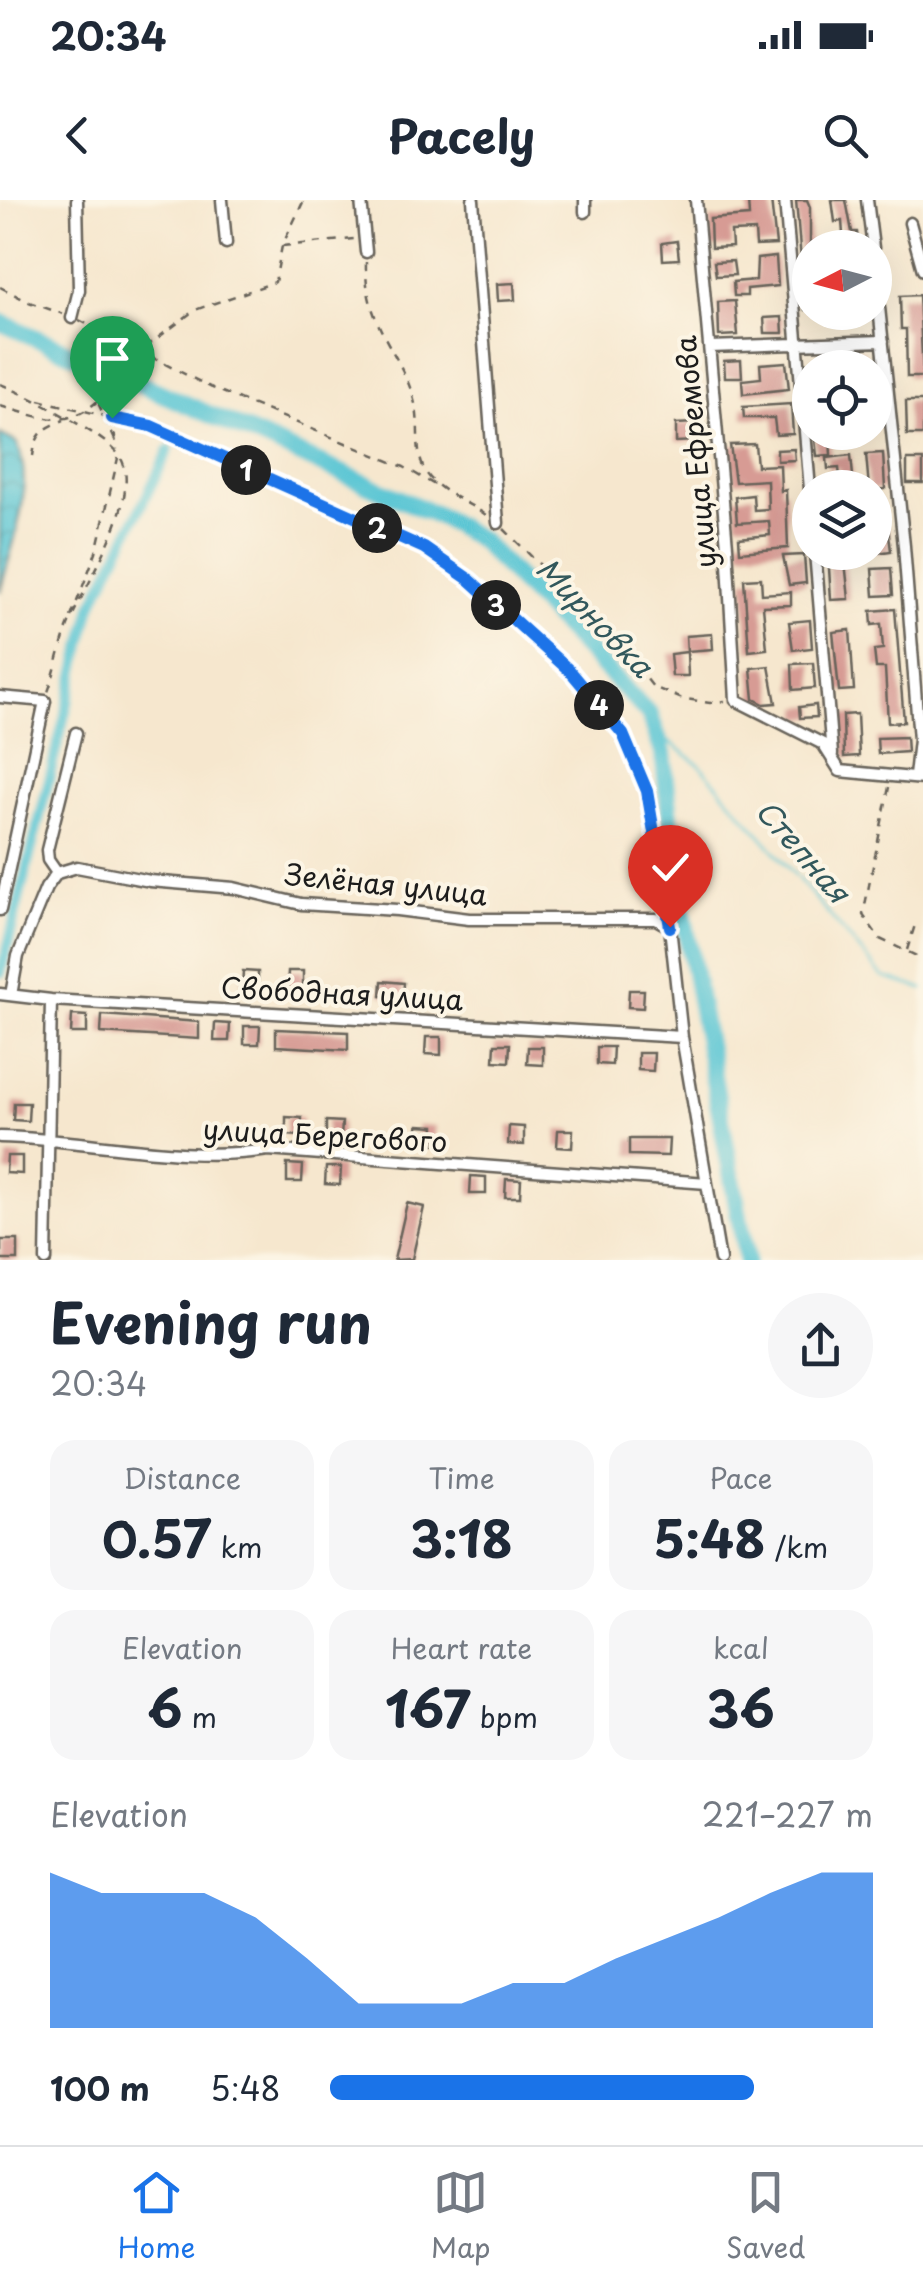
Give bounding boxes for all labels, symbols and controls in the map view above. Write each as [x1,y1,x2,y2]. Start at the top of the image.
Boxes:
text: 20:34 [50,7,167,64]
text: Pacely [388,101,535,169]
icon: back [50,108,105,163]
icon: search [818,108,873,163]
north arrow [792,230,892,330]
map controls [792,230,892,570]
pin [70,316,155,419]
icon: arrive [85,331,140,386]
street label: улица Ефремова [663,334,726,570]
button: locate [792,350,892,450]
pin: 1 [221,445,271,495]
text: 1 [239,448,253,491]
button: layers [792,470,892,570]
pin: 2 [352,503,402,553]
text: 2 [367,506,387,549]
water label: Мирновка [527,546,666,687]
pin: 3 [471,580,521,630]
text: 3 [487,583,505,626]
pin: 4 [574,680,624,730]
text: 4 [589,683,609,726]
water label: Степная [746,789,863,913]
pin [628,825,713,928]
icon: check [643,840,698,895]
street label: Зелёная улица [283,852,490,916]
street label: Свободная улица [220,965,465,1020]
street label: улица Берегового [202,1107,448,1162]
text: Evening run [50,1280,372,1363]
button: share [768,1293,873,1398]
text: 20:34 [50,1359,147,1407]
text: Distance [123,1456,241,1499]
text: Time [428,1456,495,1499]
text: Pace [709,1456,772,1499]
text: 0.57 [102,1499,211,1575]
text: 3:18 [410,1499,513,1575]
text: 5:48 [653,1499,766,1575]
text: km [211,1525,263,1568]
text: /km [766,1525,828,1568]
text: Elevation [122,1626,243,1669]
text: Heart rate [391,1626,532,1669]
text: kcal [713,1626,769,1669]
text: 6 [147,1669,182,1745]
text: 167 [385,1669,471,1745]
text: 36 [707,1669,775,1745]
text: m [182,1695,217,1738]
text: bpm [471,1695,538,1738]
text: Elevation [50,1790,188,1838]
text: 221–227 m [702,1790,873,1838]
text: 100 m [50,2064,150,2112]
text: 5:48 [210,2064,281,2112]
tab: Home [118,2165,195,2268]
tab: Map [431,2165,491,2268]
tab: Saved [726,2165,805,2268]

